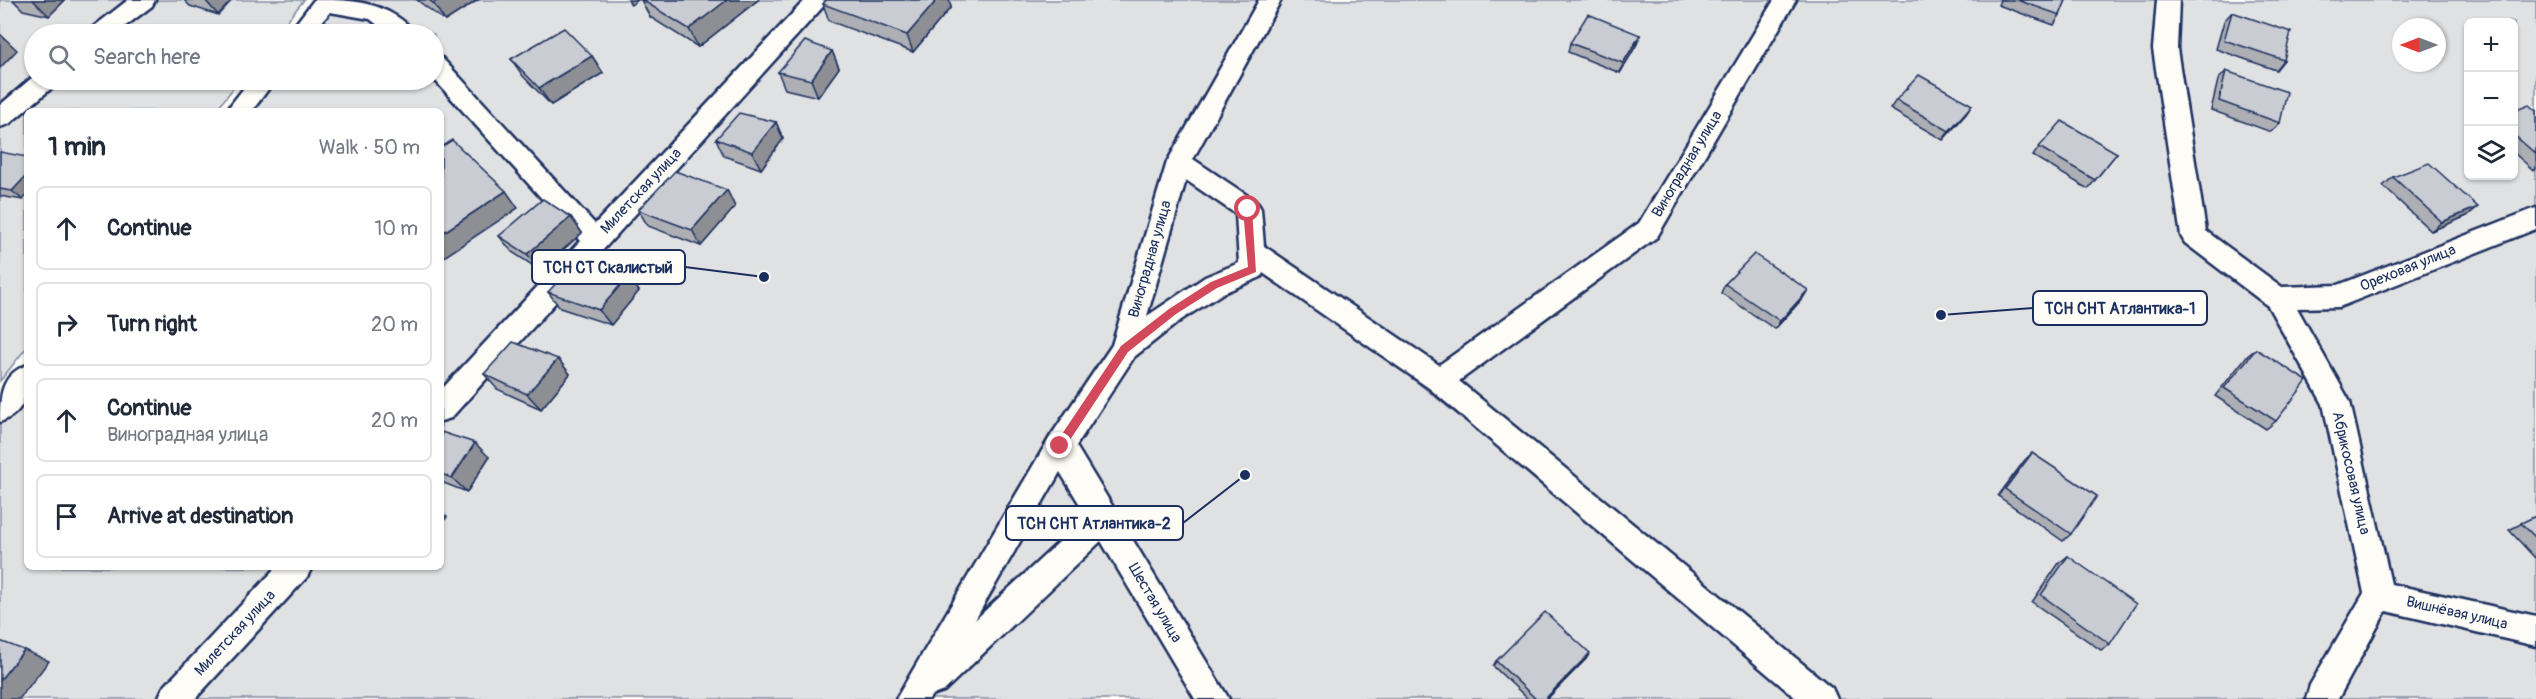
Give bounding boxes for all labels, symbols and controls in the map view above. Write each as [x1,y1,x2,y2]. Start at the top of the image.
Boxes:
north arrow [2392,18,2446,72]
map controls [2464,18,2518,180]
button: + [2464,18,2518,72]
search box [24,24,444,90]
icon: search [45,41,78,74]
text: Search here [93,43,200,71]
button: − [2464,72,2518,126]
street label: Виноградная улица [1648,107,1726,221]
button: layers [2464,126,2518,180]
text: 1 min [48,131,106,163]
text: Walk · 50 m [319,135,420,160]
street label: Милетская улица [596,144,686,238]
route start [1234,195,1260,221]
street label: Виноградная улица [1124,198,1176,320]
icon: ahead [50,212,83,245]
text: Continue [107,214,191,242]
text: 10 m [374,216,418,241]
street label: Ореховая улица [2357,240,2459,296]
callout: ТСН СТ Скалистый [532,250,685,284]
text: ТСН СТ Скалистый [542,258,673,278]
callout: ТСН СНТ Атлантика-1 [2033,291,2207,325]
text: ТСН СНТ Атлантика-1 [2044,299,2195,319]
icon: right [50,308,83,341]
text: Turn right [107,310,197,338]
text: 20 m [371,312,418,337]
text: Continue [107,394,191,422]
icon: ahead [50,404,83,437]
text: 20 m [371,408,418,433]
street label: Абрикосовая улица [2328,410,2374,536]
text: Виноградная улица [107,422,268,447]
route end [1046,432,1072,458]
icon: arrive [50,500,83,533]
text: Arrive at destination [107,502,293,530]
callout: ТСН СНТ Атлантика-2 [1006,506,1183,540]
text: ТСН СНТ Атлантика-2 [1016,514,1171,534]
street label: Шестая улица [1124,560,1186,646]
street label: Милетская улица [190,586,280,680]
street label: Вишнёвая улица [2404,592,2510,634]

